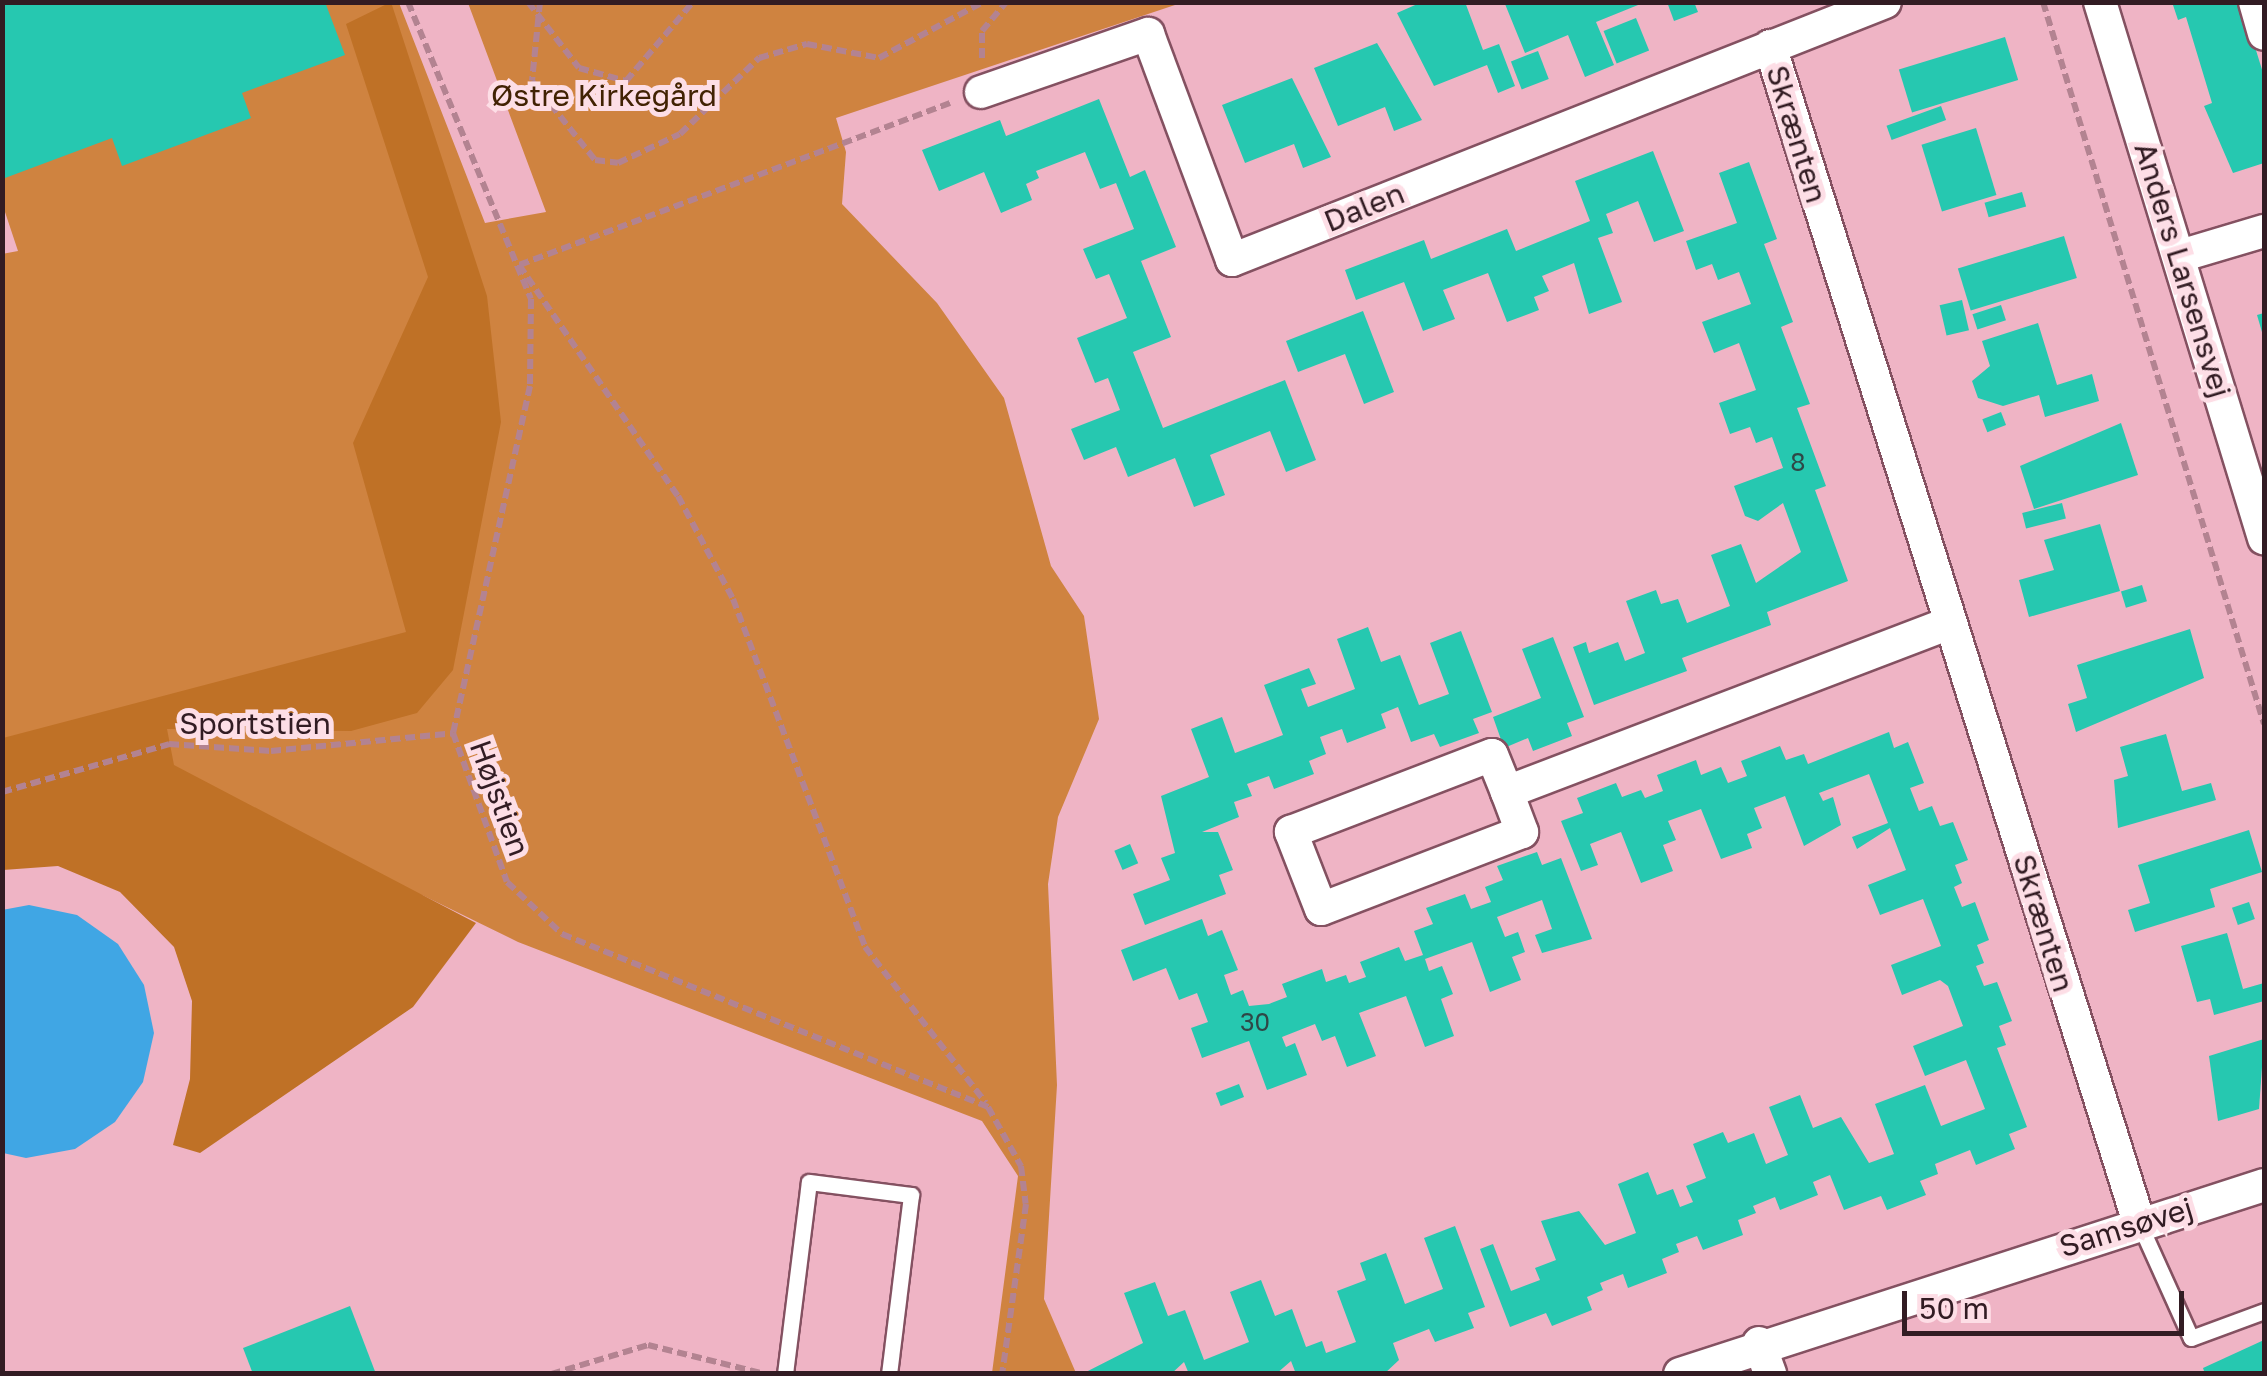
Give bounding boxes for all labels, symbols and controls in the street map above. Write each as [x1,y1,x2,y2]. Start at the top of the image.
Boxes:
street label: Skrænten [1759,61,1835,207]
park label: Østre Kirkegård [491,77,717,113]
street label: Anders Larsensvej [2127,138,2239,402]
street label: Dalen [1319,175,1409,239]
house number: 8 [1790,447,1806,477]
street label: Sportstien [179,705,331,741]
street label: Højstien [462,735,538,861]
street label: Skrænten [2006,850,2082,996]
house number: 30 [1240,1007,1270,1037]
street label: Samsøvej [2055,1190,2197,1264]
scale bar [1907,1271,2190,1333]
text: 50 m [1919,1290,1989,1326]

